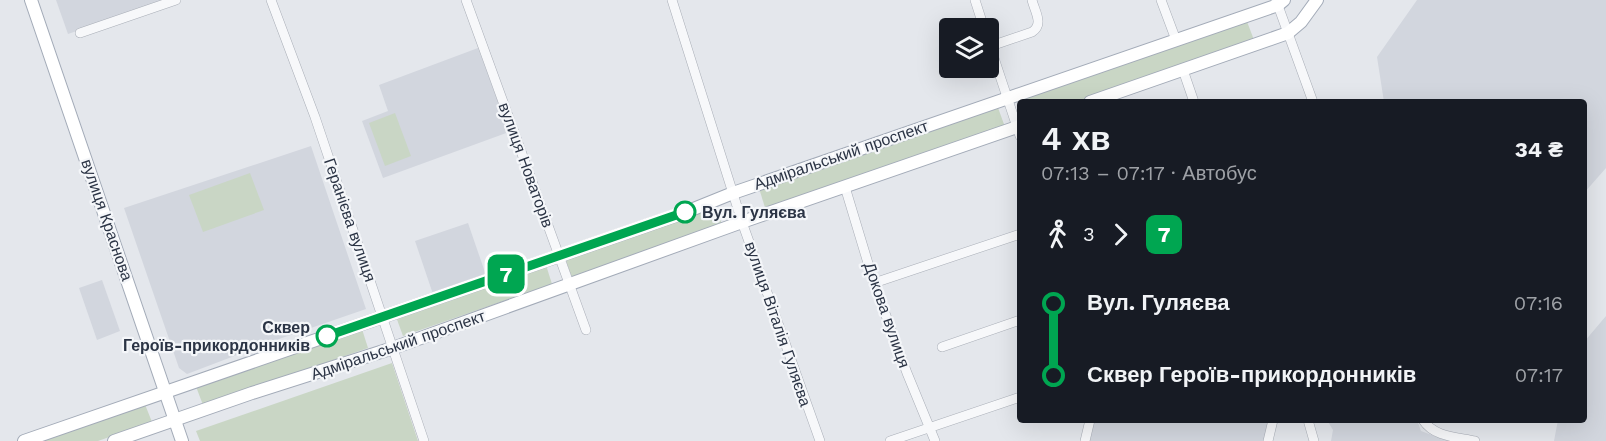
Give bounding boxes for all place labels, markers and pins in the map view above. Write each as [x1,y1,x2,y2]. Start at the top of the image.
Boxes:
marker: Вул. Гуляєва [674,201,696,223]
place label: Вул. Гуляєва [702,203,806,222]
place label: Сквер Героїв-прикордонників [123,318,310,355]
marker: Сквер Героїв-прикордонників [316,325,338,347]

